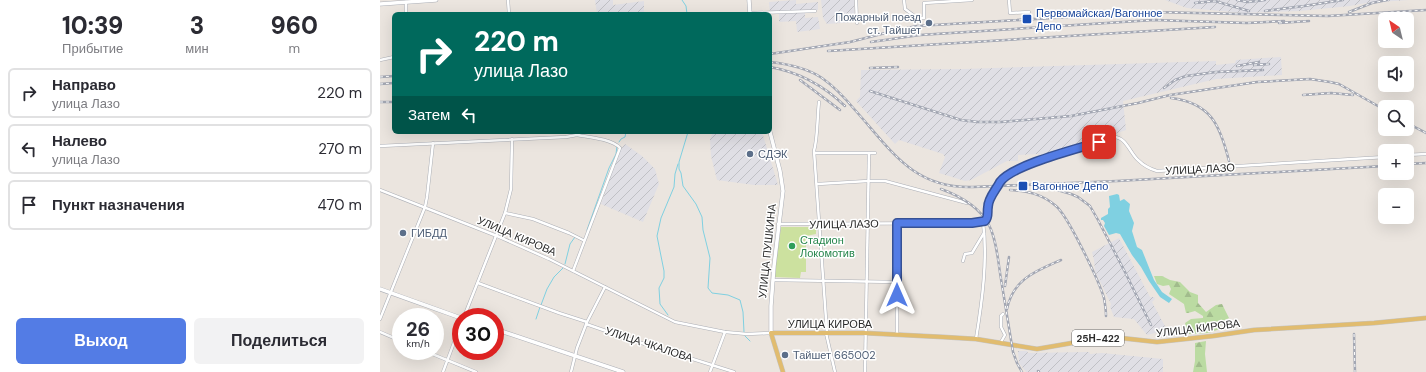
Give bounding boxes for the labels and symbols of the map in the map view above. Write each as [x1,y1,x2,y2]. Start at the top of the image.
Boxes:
place label: Первомайская/Вагонное Депо [1036,6,1162,33]
place label: Пожарный поезд ст. Тайшет [835,10,922,37]
north arrow [1378,12,1414,48]
marker: Первомайская/Вагонное Депо [1021,13,1033,25]
marker: Пожарный поезд ст. Тайшет [924,18,934,28]
pin [1082,125,1116,159]
place label: СДЭК [758,147,788,161]
marker: СДЭК [745,149,755,159]
street label: УЛИЦА ЛАЗО [1165,160,1236,178]
place label: Вагонное Депо [1032,179,1108,193]
marker: Вагонное Депо [1017,180,1029,192]
street label: УЛИЦА ПУШКИНА [755,203,779,299]
street label: УЛИЦА КИРОВА [475,213,559,259]
street label: УЛИЦА ЛАЗО [809,216,879,232]
place label: ГИБДД [411,226,448,240]
marker: ГИБДД [398,228,408,238]
place label: Стадион Локомотив [800,233,855,260]
marker: Стадион Локомотив [787,241,797,251]
position arrow [876,274,918,316]
speed limit sign: 30 [452,308,504,360]
street label: УЛИЦА КИРОВА [1155,316,1241,340]
street label: УЛИЦА КИРОВА [788,317,873,331]
street label: УЛИЦА ЧКАЛОВА [603,323,695,365]
road number: 25Н-422 [1072,330,1124,346]
place label: Тайшет 665002 [793,348,876,362]
marker: Тайшет 665002 [780,350,790,360]

